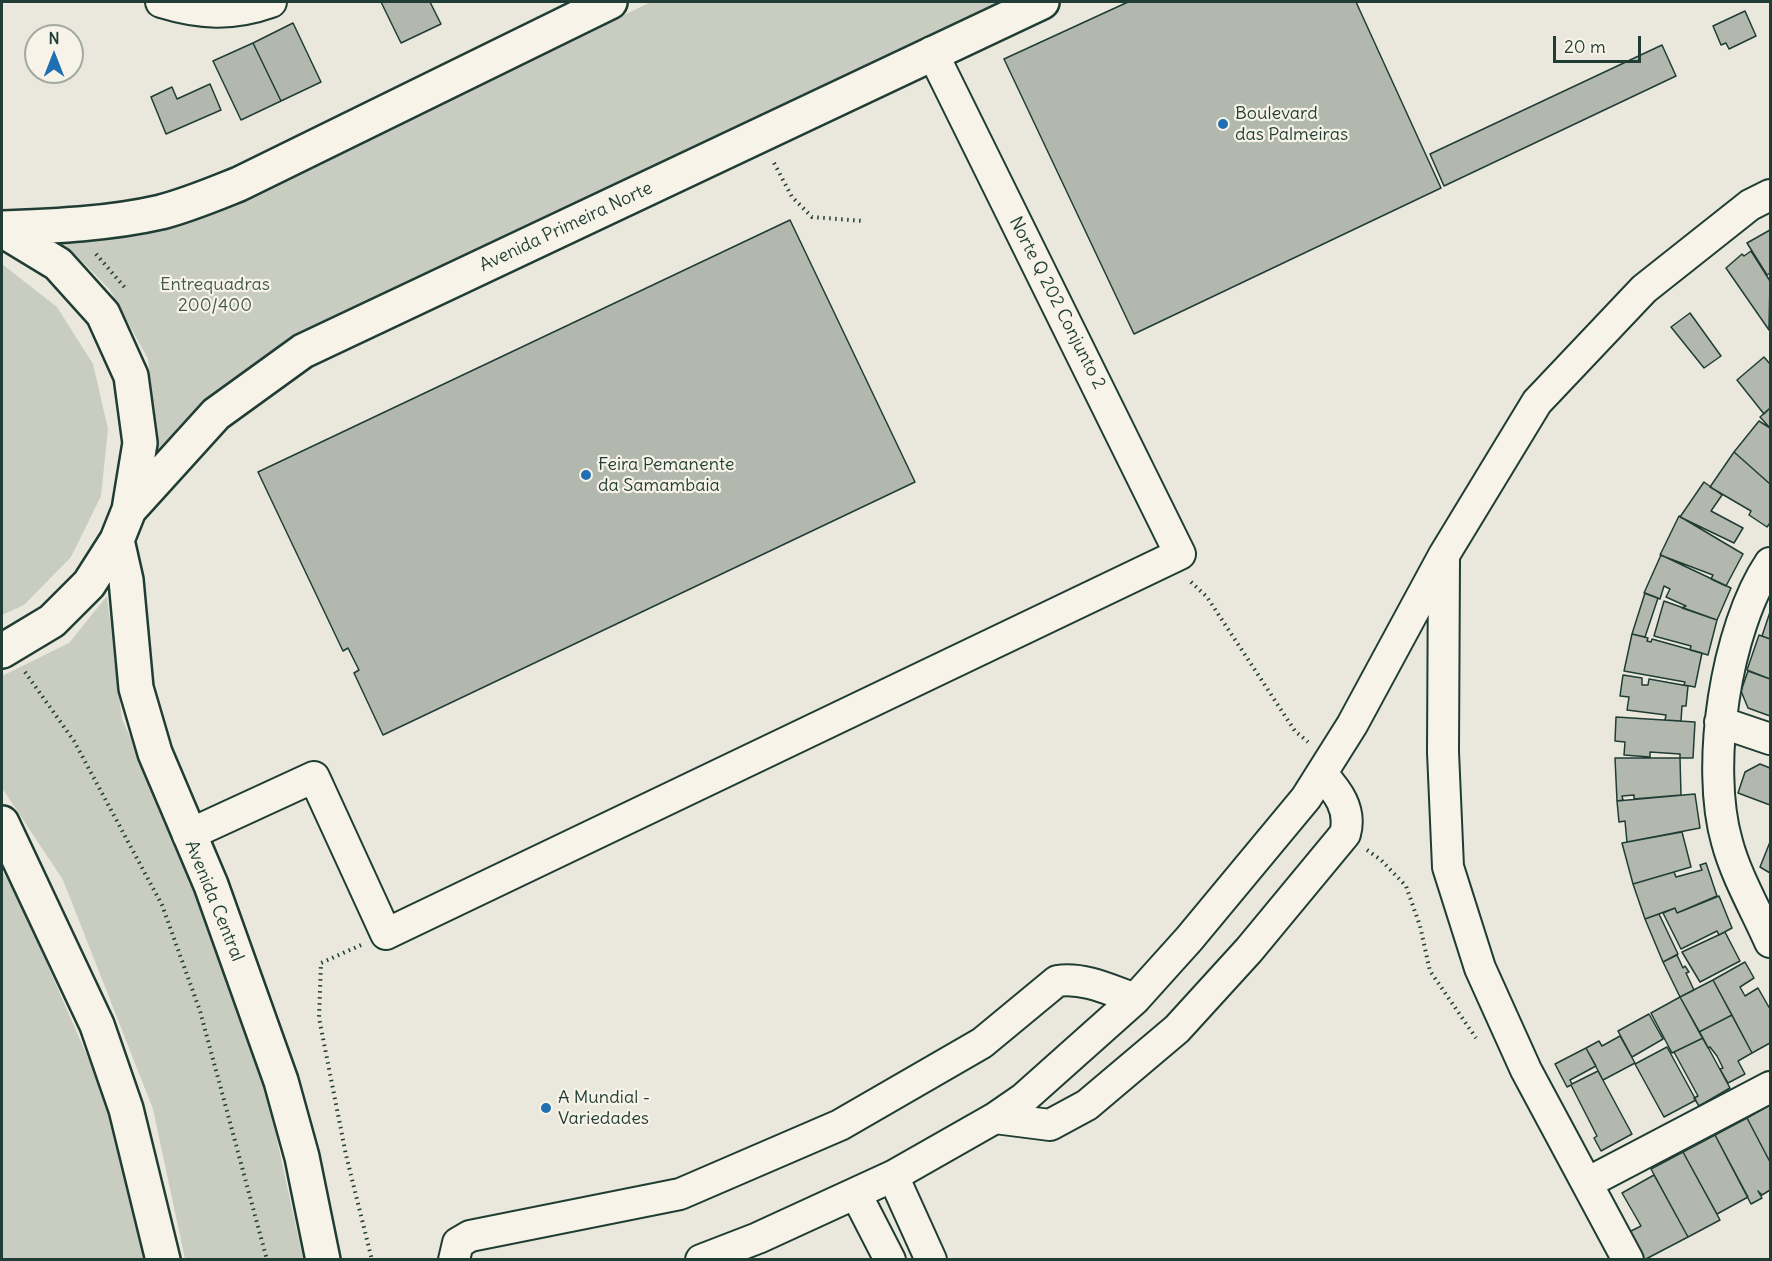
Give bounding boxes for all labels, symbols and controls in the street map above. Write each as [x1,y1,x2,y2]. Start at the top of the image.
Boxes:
north arrow [24,24,84,84]
scale bar [1556,24,1644,62]
text: N [48,28,60,48]
text: 20 m [1564,35,1606,58]
place label: Boulevard das Palmeiras [1235,103,1348,146]
marker: Boulevard das Palmeiras [1216,117,1230,131]
street label: Avenida Primeira Norte [476,177,656,277]
street label: Norte Q 202 Conjunto 2 [1004,213,1110,393]
park label: Entrequadras 200/400 [160,274,270,316]
place label: Feira Pemanente da Samambaia [598,454,734,496]
marker: Feira Pemanente da Samambaia [579,468,593,482]
street label: Avenida Central [180,837,248,965]
place label: A Mundial - Variedades [558,1087,650,1130]
marker: A Mundial - Variedades [539,1101,553,1115]

